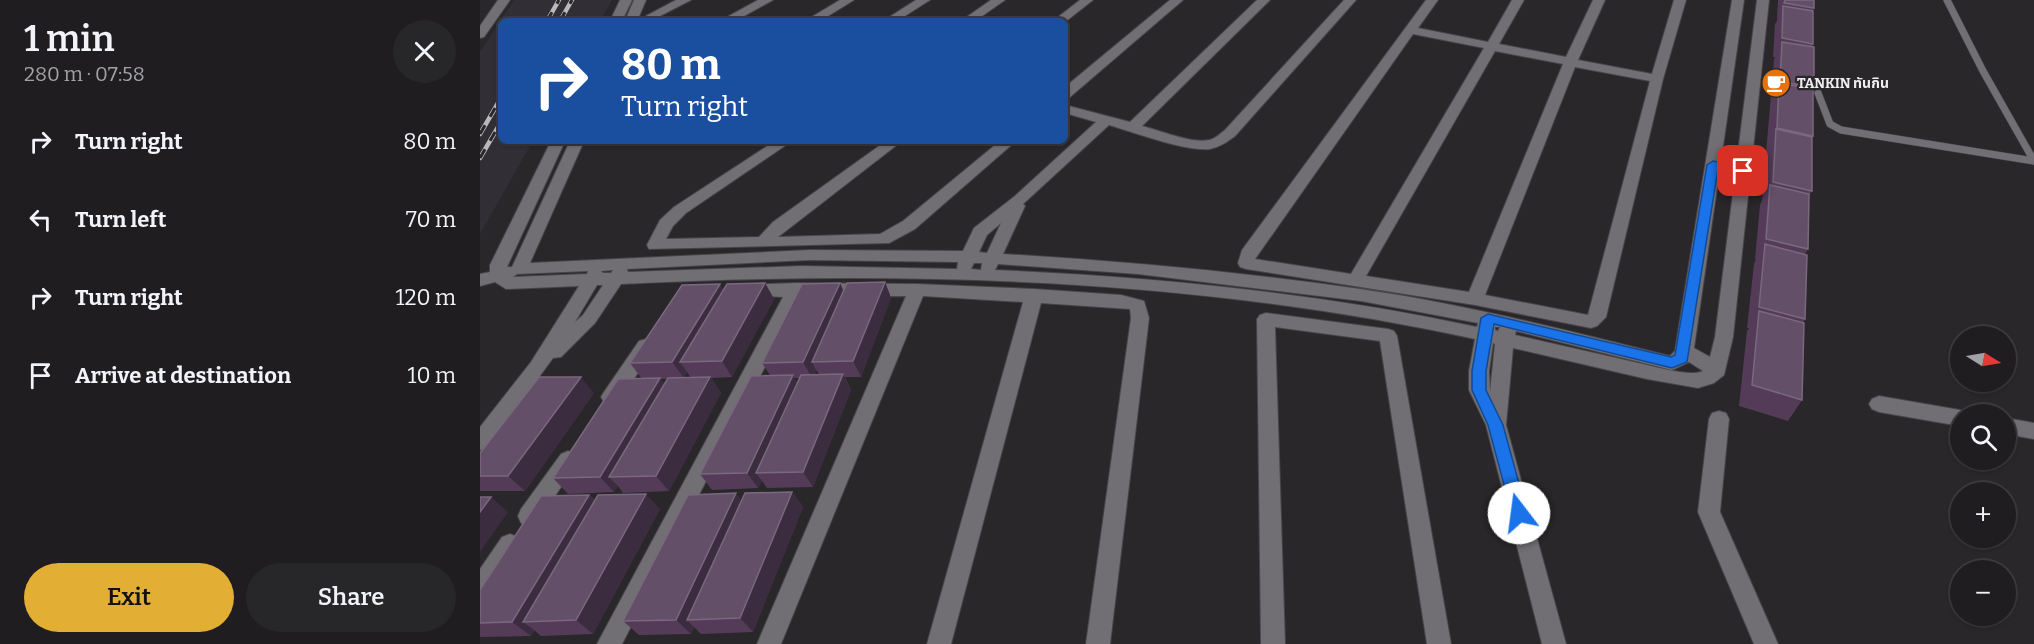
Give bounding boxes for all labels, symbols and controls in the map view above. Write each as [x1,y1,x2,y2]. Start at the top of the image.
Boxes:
text: 1 min [24,17,115,61]
button: close [393,20,456,83]
text: 80 m [621,40,721,90]
icon: right [522,42,600,120]
text: 280 m · 07:58 [24,62,145,86]
cafe icon: TANKIN ทันกิน [1760,67,1792,99]
place label: TANKIN ทันกิน [1797,75,1889,92]
text: Turn right [621,91,748,123]
icon: right [24,125,57,158]
text: Turn right [75,128,183,155]
text: 80 m [403,128,456,155]
pin [1717,145,1768,196]
icon: arrive [1726,154,1759,187]
icon: left [24,203,57,236]
text: Turn left [75,206,167,233]
text: 70 m [406,206,456,233]
icon: right [24,281,57,314]
text: Turn right [75,284,183,311]
text: 120 m [396,284,456,311]
north arrow [1950,326,2016,392]
map controls [1950,326,2016,626]
icon: arrive [24,359,57,392]
text: Arrive at destination [75,362,291,389]
text: 10 m [408,362,456,389]
button: search [1950,404,2016,470]
position arrow [1487,481,1551,545]
button: + [1950,482,2016,548]
button: − [1950,560,2016,626]
button: Exit [24,563,234,632]
button: Share [246,563,456,632]

